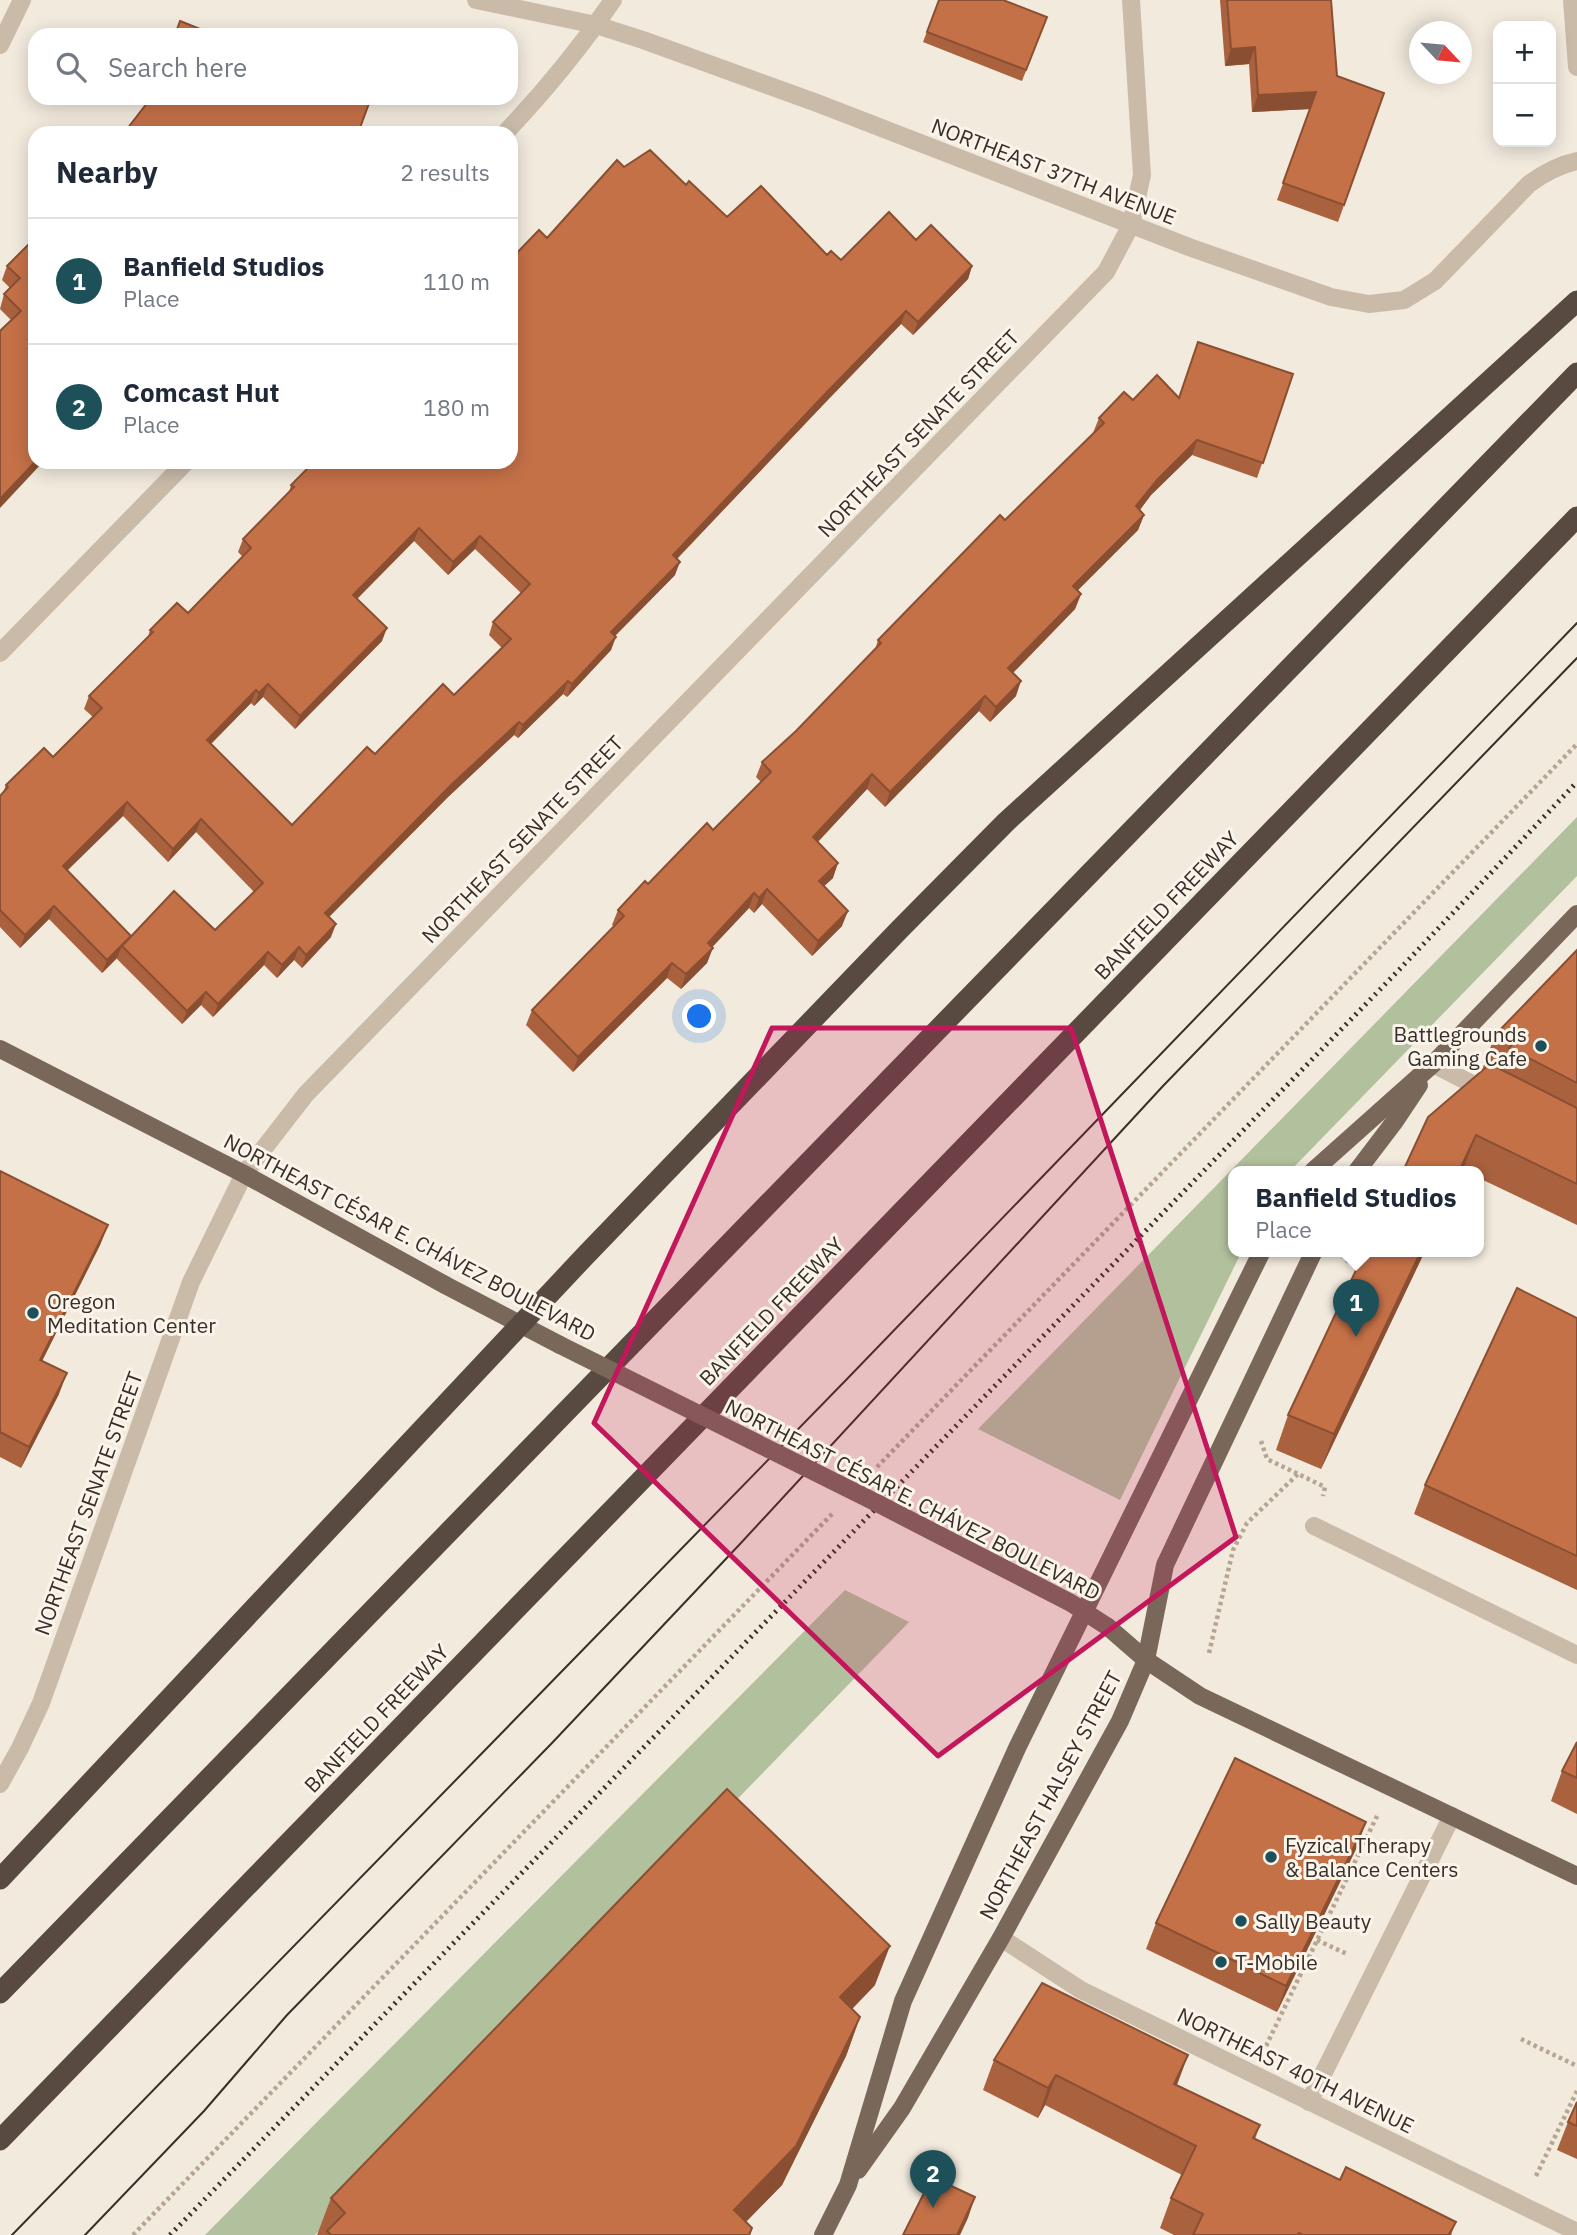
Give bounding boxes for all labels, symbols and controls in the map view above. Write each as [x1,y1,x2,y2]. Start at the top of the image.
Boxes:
north arrow [1409,21,1472,84]
map controls [1493,21,1556,147]
button: + [1493,21,1556,84]
search box [28,28,518,105]
icon: search [52,48,90,86]
text: Search here [108,50,247,84]
button: − [1493,84,1556,147]
street label: NORTHEAST 37TH AVENUE [928,111,1180,231]
text: Nearby [56,152,158,191]
text: 2 results [400,157,490,187]
text: Banfield Studios [123,249,324,283]
text: 1 [72,266,86,296]
text: 110 m [423,266,490,296]
text: Place [123,283,180,313]
street label: NORTHEAST SENATE STREET [811,323,1025,543]
text: Comcast Hut [123,375,279,409]
text: 2 [72,392,86,422]
text: 180 m [423,392,490,422]
text: Place [123,409,180,439]
street label: NORTHEAST SENATE STREET [415,729,629,949]
street label: BANFIELD FREEWAY [1088,824,1245,986]
your location [682,999,716,1033]
place label: Battlegrounds Gaming Cafe [1394,1020,1527,1072]
marker: Battlegrounds Gaming Cafe [1533,1038,1549,1054]
street label: NORTHEAST CÉSAR E. CHÁVEZ BOULEVARD [219,1127,601,1347]
popup [1228,1166,1484,1257]
text: Banfield Studios [1255,1180,1457,1214]
text: Place [1255,1214,1312,1244]
street label: BANFIELD FREEWAY [693,1230,850,1392]
pin: 1 [1333,1279,1379,1337]
place label: Oregon Meditation Center [47,1287,216,1339]
marker: Oregon Meditation Center [25,1305,41,1321]
street label: NORTHEAST SENATE STREET [27,1367,149,1639]
street label: NORTHEAST CÉSAR E. CHÁVEZ BOULEVARD [721,1392,1105,1606]
street label: BANFIELD FREEWAY [298,1637,455,1799]
street label: NORTHEAST HALSEY STREET [972,1666,1128,1924]
place label: Fyzical Therapy & Balance Centers [1285,1831,1458,1883]
marker: Fyzical Therapy & Balance Centers [1263,1849,1279,1865]
place label: Sally Beauty [1255,1907,1372,1935]
marker: Sally Beauty [1233,1913,1249,1929]
place label: T-Mobile [1235,1948,1318,1976]
marker: T-Mobile [1213,1954,1229,1970]
street label: NORTHEAST 40TH AVENUE [1173,2000,1419,2140]
pin: 2 [910,2150,956,2208]

